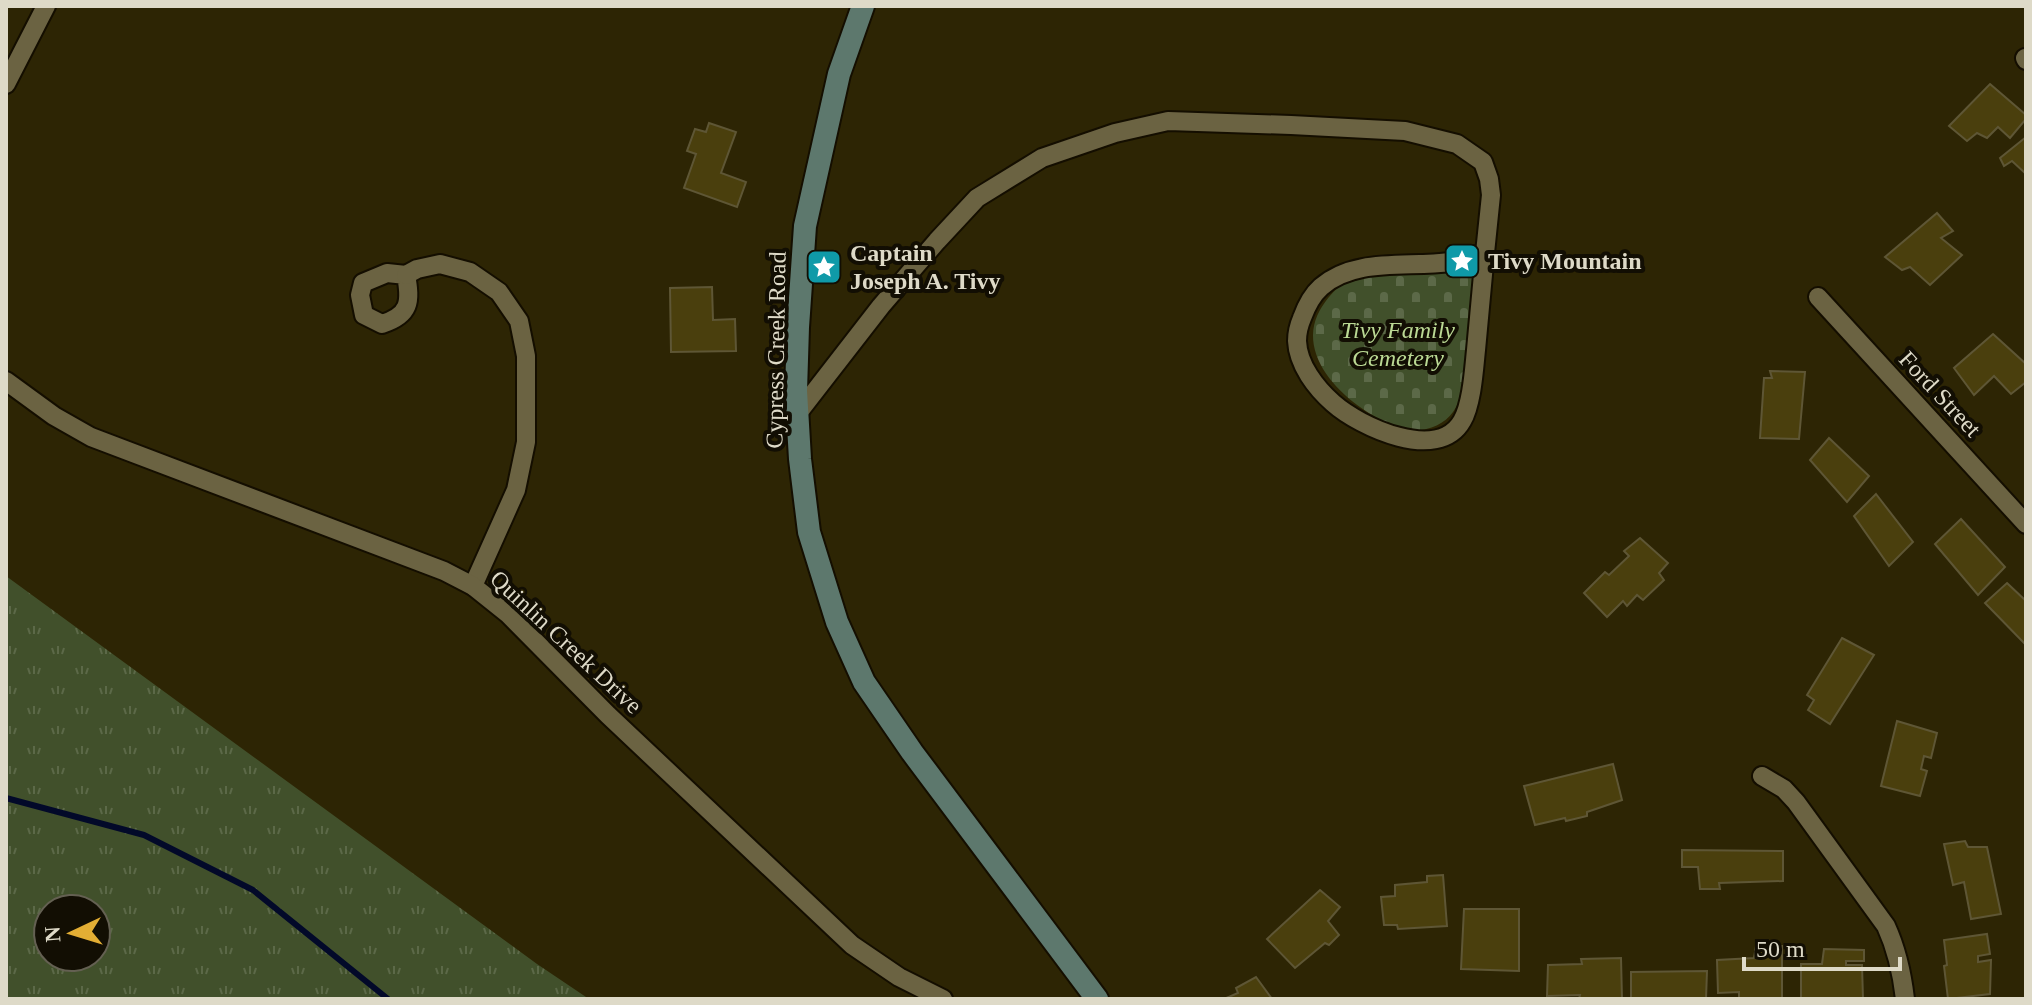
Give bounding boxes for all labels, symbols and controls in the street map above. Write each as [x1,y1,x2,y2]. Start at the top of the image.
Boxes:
place label: Captain Joseph A. Tivy [850,240,1001,294]
place icon: Tivy Mountain [1443,242,1481,280]
place icon: Captain Joseph A. Tivy [805,248,843,286]
place label: Tivy Mountain [1488,248,1642,274]
street label: Cypress Creek Road [761,251,791,449]
park label: Tivy Family Cemetery [1341,317,1455,371]
street label: Ford Street [1894,346,1986,442]
street label: Quinlin Creek Drive [485,565,647,719]
north arrow [32,893,112,973]
scale bar [1744,921,1900,971]
text: N [40,925,66,943]
text: 50 m [1756,936,1805,962]

